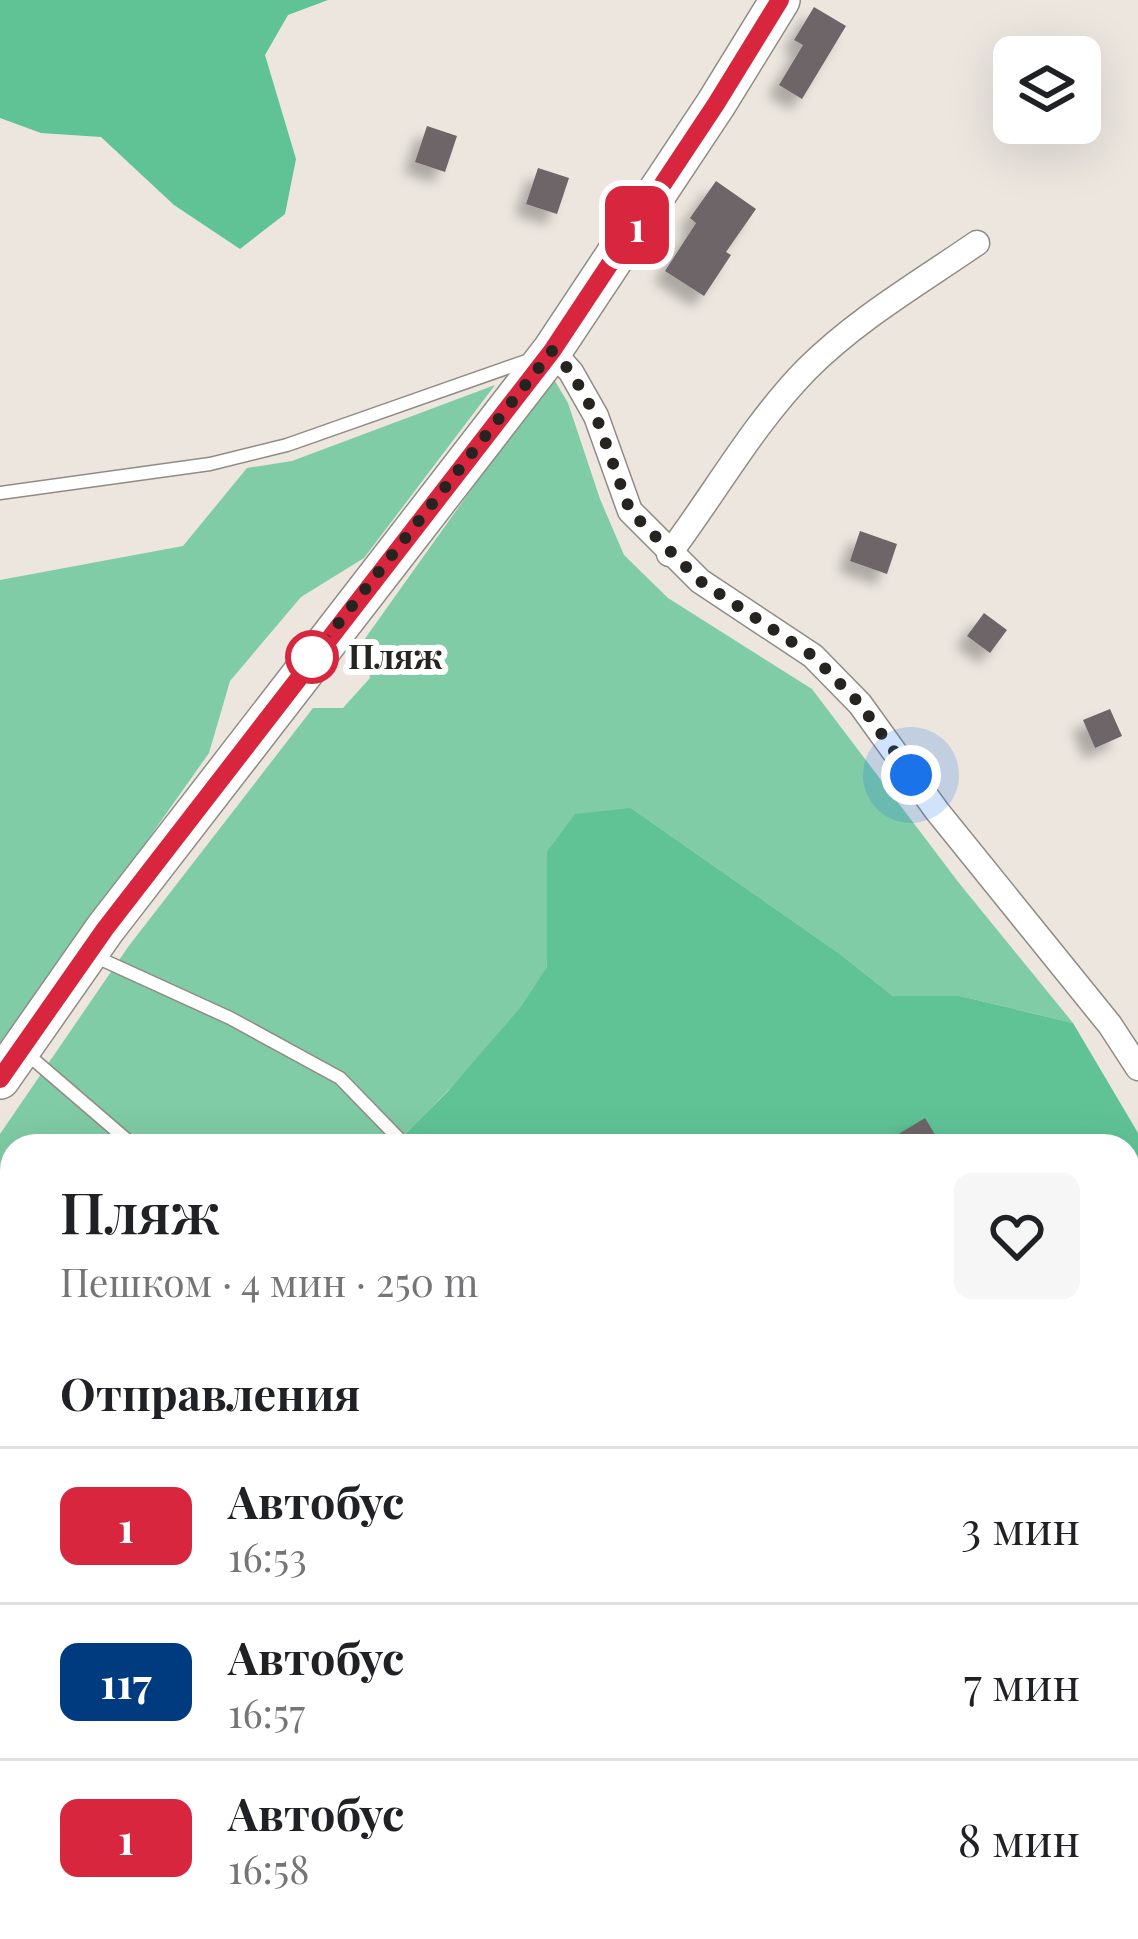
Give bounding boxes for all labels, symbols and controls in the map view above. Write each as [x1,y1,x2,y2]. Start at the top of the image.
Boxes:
map controls [993,36,1101,144]
button: layers [993,36,1101,144]
line badge: 1 [598,186,676,264]
text: 1 [629,197,645,253]
marker: Пляж [287,632,337,682]
place label: Пляж [348,633,443,677]
your location [881,745,941,805]
text: Пляж [60,1172,220,1248]
button: heart [954,1173,1080,1299]
text: Пешком · 4 мин · 250 m [60,1255,478,1307]
text: Отправления [60,1362,361,1422]
text: Автобус [228,1470,404,1530]
text: 3 мин [961,1496,1080,1556]
text: 1 [118,1498,134,1554]
text: 16:53 [228,1530,307,1582]
text: Автобус [228,1626,404,1686]
text: 7 мин [963,1652,1080,1712]
text: 117 [100,1654,152,1710]
text: 16:57 [228,1686,305,1738]
text: Автобус [228,1782,404,1842]
text: 8 мин [958,1808,1080,1868]
text: 1 [118,1810,134,1866]
text: 16:58 [228,1842,309,1894]

